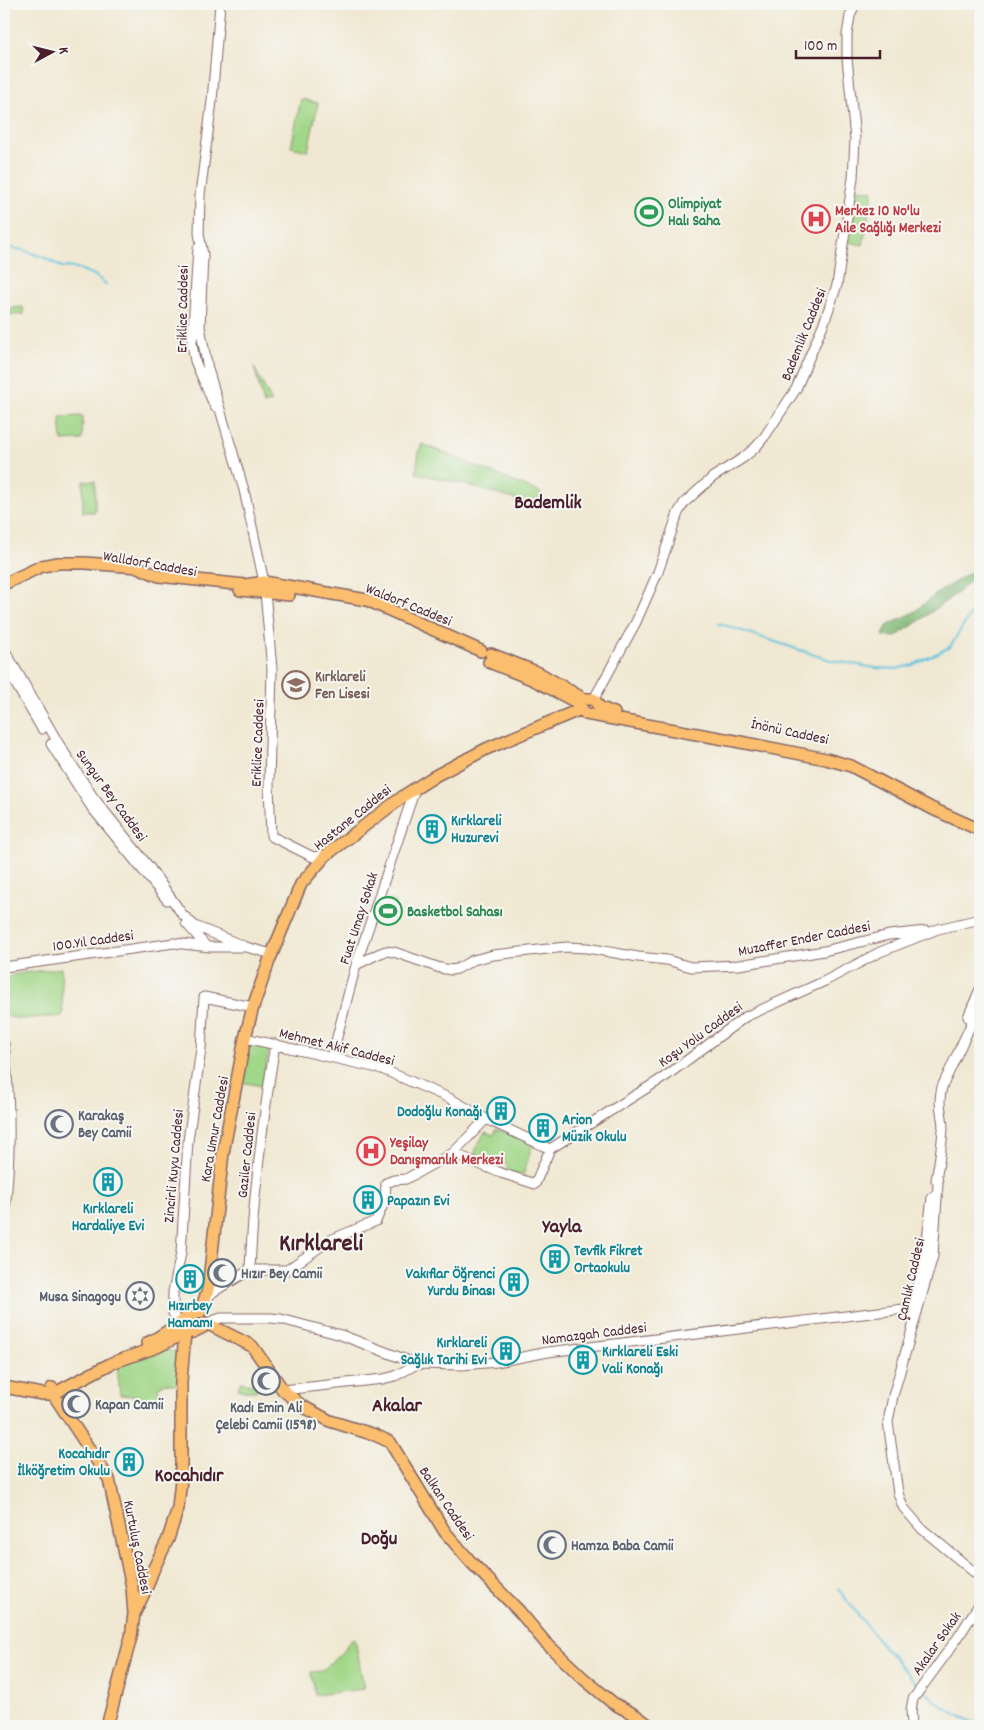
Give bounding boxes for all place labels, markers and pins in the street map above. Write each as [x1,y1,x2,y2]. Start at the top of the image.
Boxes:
place label: Olimpiyat Halı Saha [668,194,722,233]
sports icon: Olimpiyat Halı Saha [634,197,664,227]
place label: Merkez 10 No'lu Aile Sağlığı Merkezi [835,201,941,240]
hospital icon: Merkez 10 No'lu Aile Sağlığı Merkezi [801,204,831,234]
place label: Kırklareli Fen Lisesi [315,667,370,706]
school or university icon: Kırklareli Fen Lisesi [281,670,311,700]
place label: Kırklareli Huzurevi [451,811,502,850]
building icon: Kırklareli Huzurevi [417,814,447,844]
sports icon: Basketbol Sahası [373,896,403,926]
place label: Basketbol Sahası [407,902,503,924]
building icon: Dodoğlu Konağı [486,1096,516,1126]
place label: Dodoğlu Konağı [397,1102,482,1124]
place label: Karakaş Bey Camii [78,1106,132,1145]
mosque icon: Karakaş Bey Camii [44,1109,74,1139]
place label: Arion Müzik Okulu [562,1110,627,1149]
building icon: Arion Müzik Okulu [528,1113,558,1143]
place label: Yeşilay Danışmanlık Merkezi [389,1133,504,1172]
hospital icon: Yeşilay Danışmanlık Merkezi [356,1136,386,1166]
building icon: Kırklareli Hardaliye Evi [93,1167,123,1197]
building icon: Papazın Evi [353,1185,383,1215]
place label: Papazın Evi [387,1191,450,1213]
place label: Kırklareli Hardaliye Evi [72,1199,145,1238]
place label: Tevfik Fikret Ortaokulu [574,1241,643,1280]
building icon: Tevfik Fikret Ortaokulu [540,1244,570,1274]
mosque icon: Hızır Bey Camii [207,1258,237,1288]
building icon: Hızırbey Hamamı [175,1264,205,1294]
place label: Hızır Bey Camii [241,1264,323,1286]
place label: Vakıflar Öğrenci Yurdu Binası [406,1264,495,1303]
building icon: Vakıflar Öğrenci Yurdu Binası [499,1267,529,1297]
synagogue icon: Musa Sinagogu [125,1281,155,1311]
place label: Musa Sinagogu [39,1287,122,1309]
place label: Hızırbey Hamamı [167,1296,213,1335]
place label: Kırklareli Sağlık Tarihi Evi [401,1333,487,1372]
building icon: Kırklareli Sağlık Tarihi Evi [491,1336,521,1366]
place label: Kırklareli Eski Vali Konağı [602,1342,678,1381]
building icon: Kırklareli Eski Vali Konağı [568,1345,598,1375]
mosque icon: Kadı Emin Ali Çelebi Camii (1598) [251,1366,281,1396]
mosque icon: Kapan Camii [61,1389,91,1419]
place label: Kapan Camii [95,1395,164,1417]
place label: Kadı Emin Ali Çelebi Camii (1598) [216,1398,317,1437]
place label: Kocahıdır İlköğretim Okulu [17,1444,111,1483]
building icon: Kocahıdır İlköğretim Okulu [114,1447,144,1477]
mosque icon: Hamza Baba Camii [537,1530,567,1560]
place label: Hamza Baba Camii [571,1536,674,1558]

